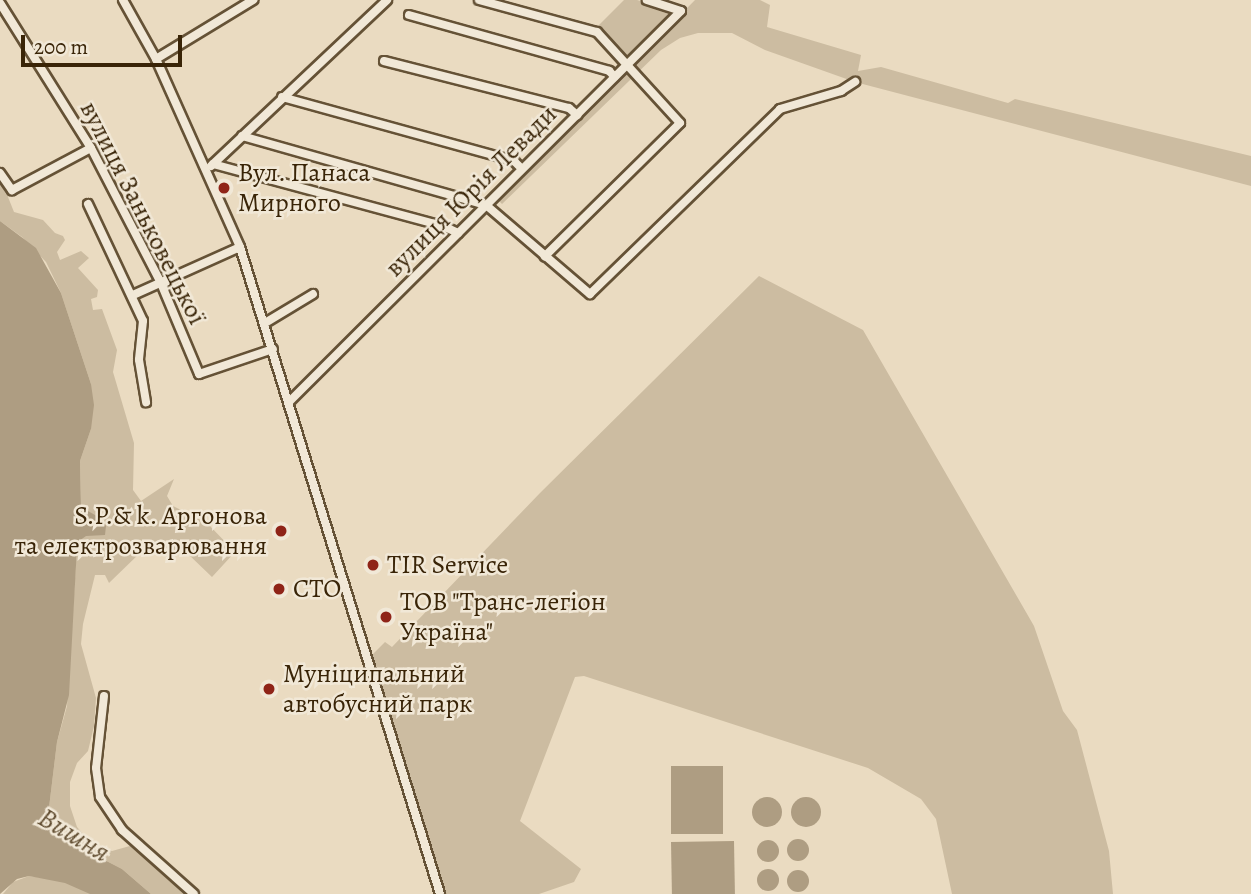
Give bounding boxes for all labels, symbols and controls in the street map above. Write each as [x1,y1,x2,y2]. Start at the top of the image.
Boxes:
scale bar [24,21,186,65]
text: 200 m [34,33,88,61]
street label: вулиця Заньковецької [73,96,213,330]
street label: вулиця Юрія Левади [379,99,563,283]
place label: Вул. Панаса Мирного [238,157,371,218]
marker: Вул. Панаса Мирного [216,180,232,196]
place label: S.P.& k. Аргонова та електрозварювання [14,500,267,562]
marker: S.P.& k. Аргонова та електрозварювання [273,523,289,539]
place label: TIR Service [387,549,508,581]
marker: TIR Service [365,557,381,573]
place label: СТО [293,573,341,605]
marker: СТО [271,581,287,597]
place label: ТОВ "Транс-легіон Україна" [400,586,606,648]
marker: ТОВ "Транс-легіон Україна" [378,609,394,625]
place label: Муніципальний автобусний парк [283,658,473,720]
marker: Муніципальний автобусний парк [261,681,277,697]
water label: Вишня [32,801,116,869]

